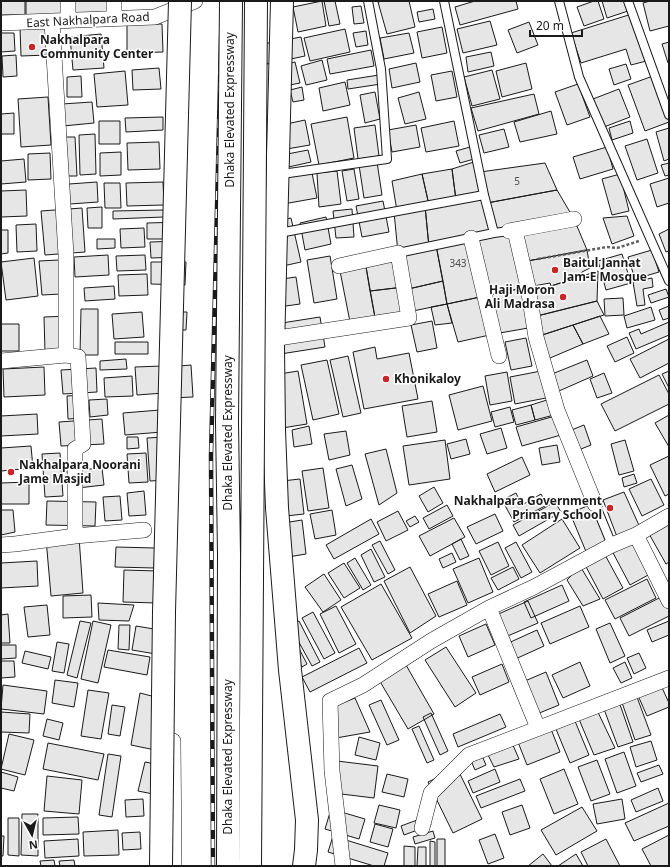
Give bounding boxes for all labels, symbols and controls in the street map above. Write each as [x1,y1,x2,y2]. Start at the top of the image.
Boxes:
street label: East Nakhalpara Road [26,8,150,31]
scale bar [530,12,582,38]
text: 20 m [536,17,564,34]
place label: Nakhalpara Community Center [40,31,154,62]
street label: Dhaka Elevated Expressway [221,31,238,188]
marker: Nakhalpara Community Center [27,42,37,52]
house number: 5 [514,174,520,188]
place label: Baitul Jannat Jam-E Mosque [562,254,647,285]
house number: 343 [449,256,467,270]
marker: Baitul Jannat Jam-E Mosque [550,265,560,275]
place label: Haji Moron Ali Madrasa [485,281,555,312]
marker: Haji Moron Ali Madrasa [558,292,568,302]
street label: Dhaka Elevated Expressway [219,354,236,511]
place label: Khonikaloy [394,370,461,387]
marker: Khonikaloy [381,374,391,384]
place label: Nakhalpara Noorani Jame Masjid [18,456,141,487]
marker: Nakhalpara Noorani Jame Masjid [6,467,16,477]
place label: Nakhalpara Government Primary School [454,492,602,523]
marker: Nakhalpara Government Primary School [605,503,615,513]
street label: Dhaka Elevated Expressway [219,678,236,835]
north arrow [12,815,52,855]
text: N [28,837,39,853]

